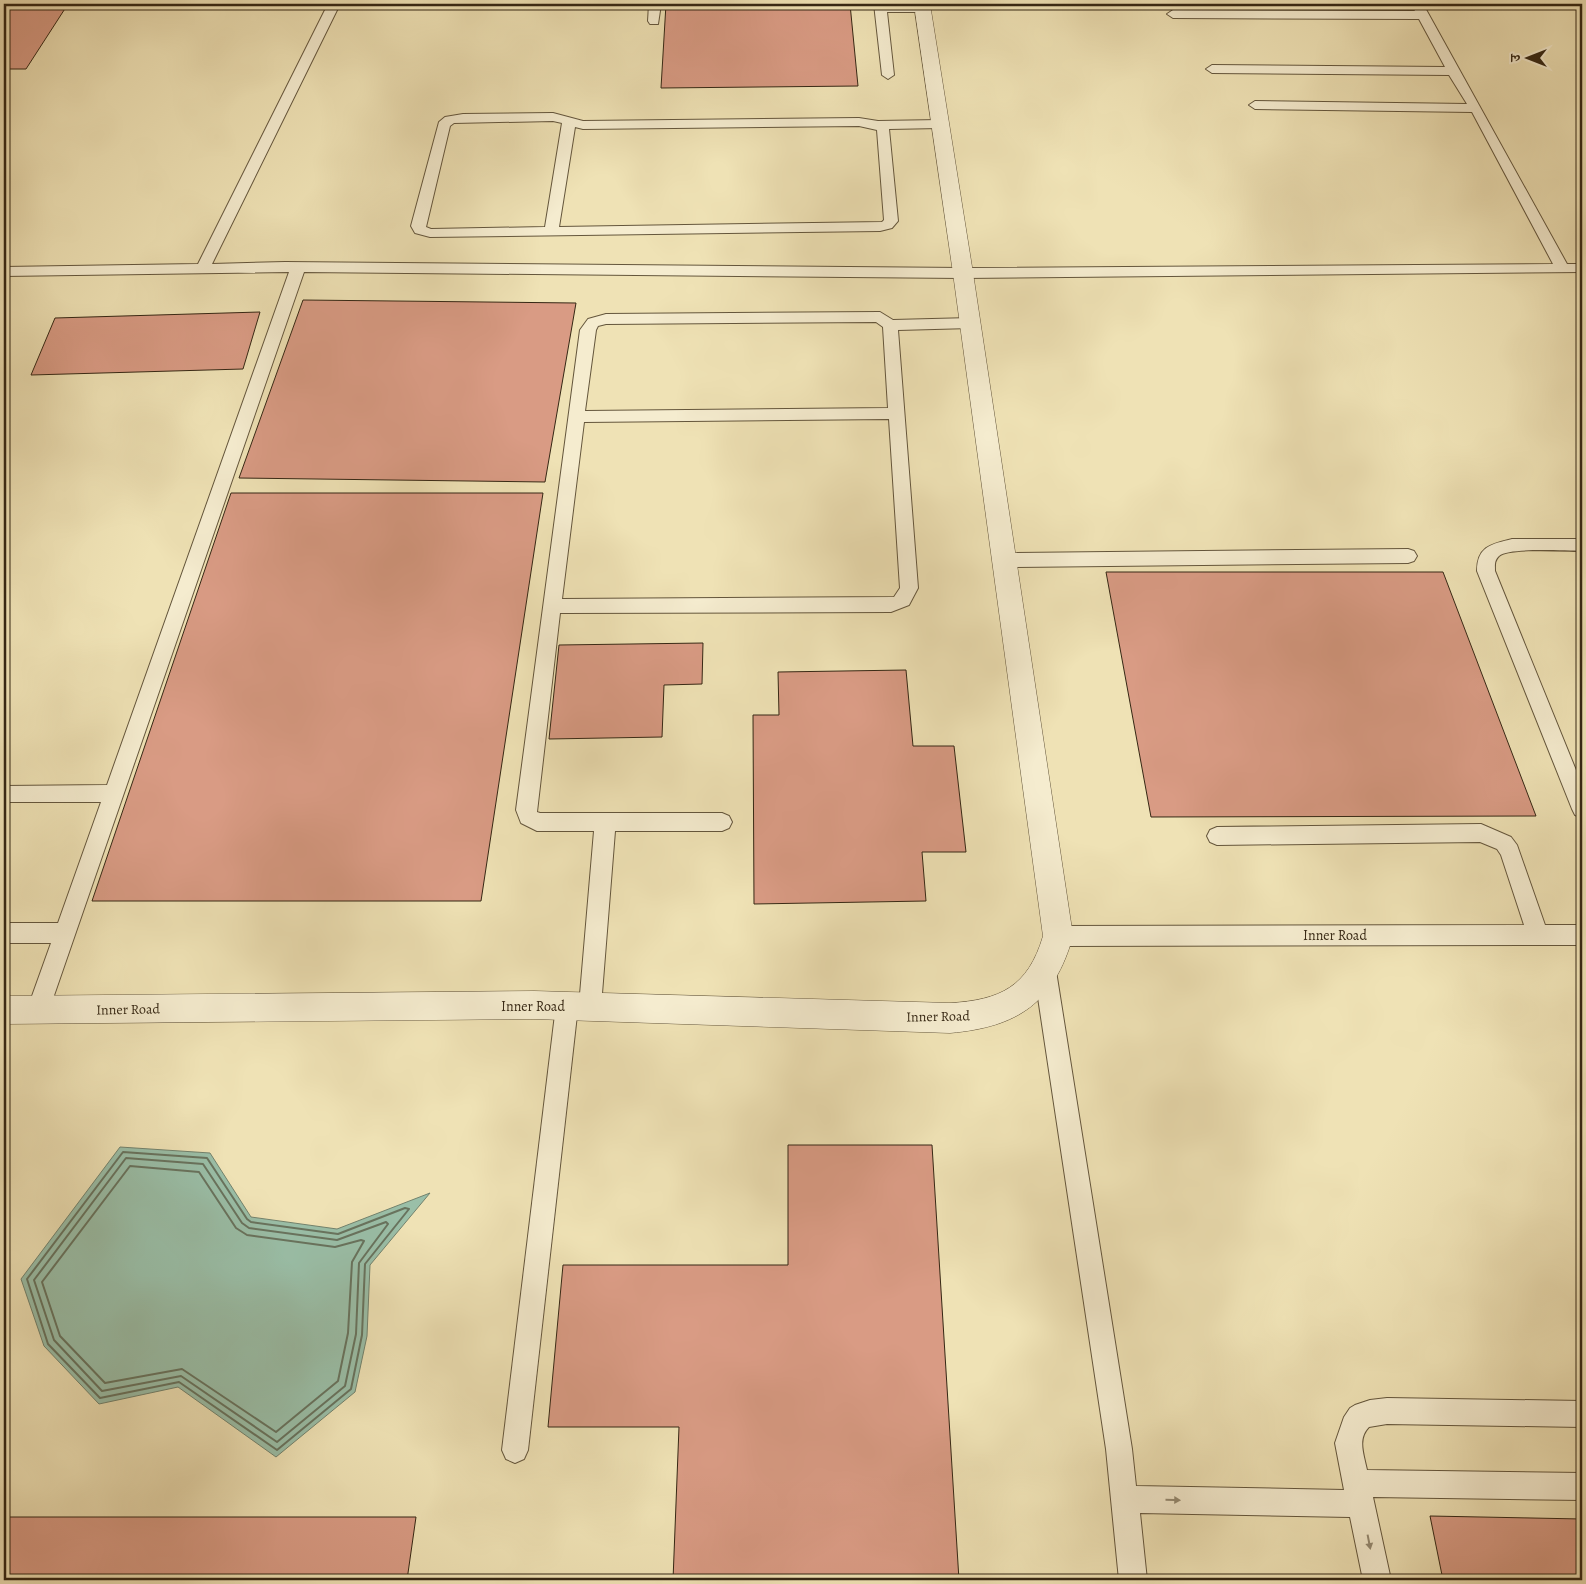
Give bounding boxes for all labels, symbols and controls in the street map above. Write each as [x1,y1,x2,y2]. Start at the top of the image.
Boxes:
north arrow [1504,32,1554,82]
text: उ [1506,54,1525,63]
street label: Inner Road [1303,926,1367,945]
street label: Inner Road [501,997,565,1016]
street label: Inner Road [96,999,161,1020]
street label: Inner Road [906,1006,971,1027]
one-way arrow [1166,1496,1182,1504]
one-way arrow [1366,1535,1374,1551]

